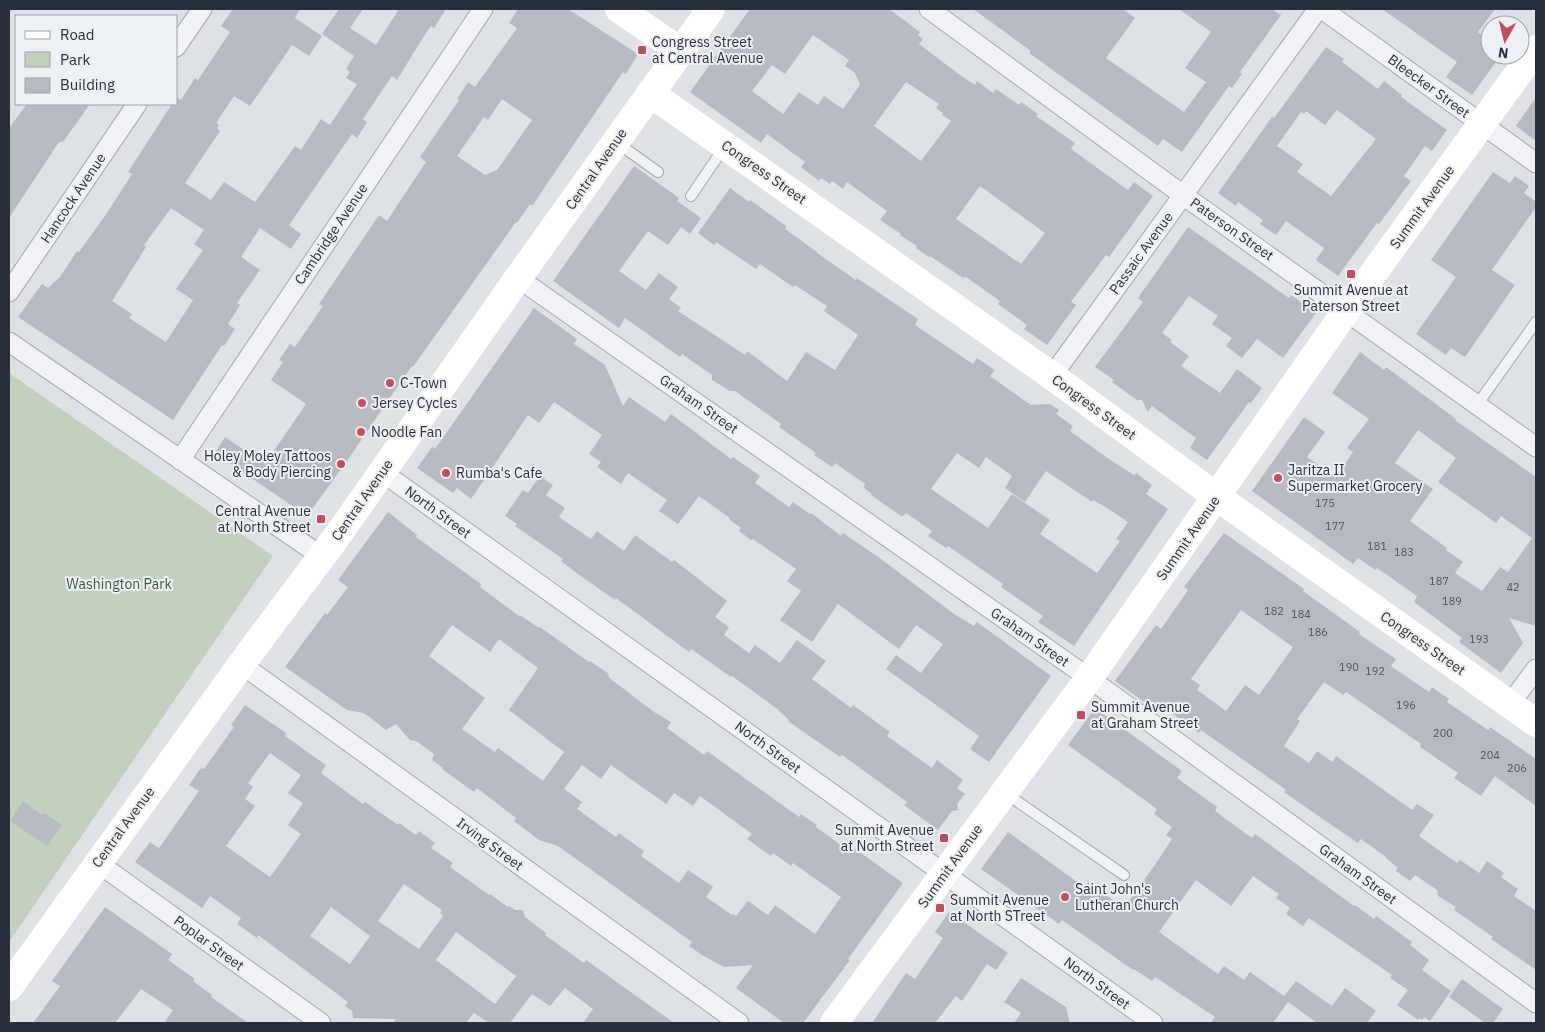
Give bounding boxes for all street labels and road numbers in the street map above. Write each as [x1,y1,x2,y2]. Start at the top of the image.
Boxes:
street label: Bleecker Street [1384,50,1474,122]
street label: Central Avenue [561,124,631,213]
street label: Congress Street [718,136,810,208]
street label: Hancock Avenue [36,149,110,246]
street label: Summit Avenue [1386,161,1459,252]
street label: Cambridge Avenue [290,180,372,288]
street label: Paterson Street [1187,194,1277,264]
street label: Passaic Avenue [1105,208,1177,298]
street label: Graham Street [656,370,742,438]
street label: Congress Street [1048,370,1140,444]
street label: Central Avenue [327,455,397,544]
street label: North Street [401,482,475,542]
street label: Summit Avenue [1152,492,1224,584]
street label: Graham Street [987,603,1073,671]
street label: Congress Street [1377,607,1469,679]
street label: North Street [731,717,805,777]
street label: Central Avenue [88,783,159,871]
street label: Irving Street [453,814,527,874]
street label: Summit Avenue [914,820,987,911]
street label: Graham Street [1316,840,1400,908]
street label: Poplar Street [170,912,248,975]
street label: North Street [1060,953,1134,1013]

